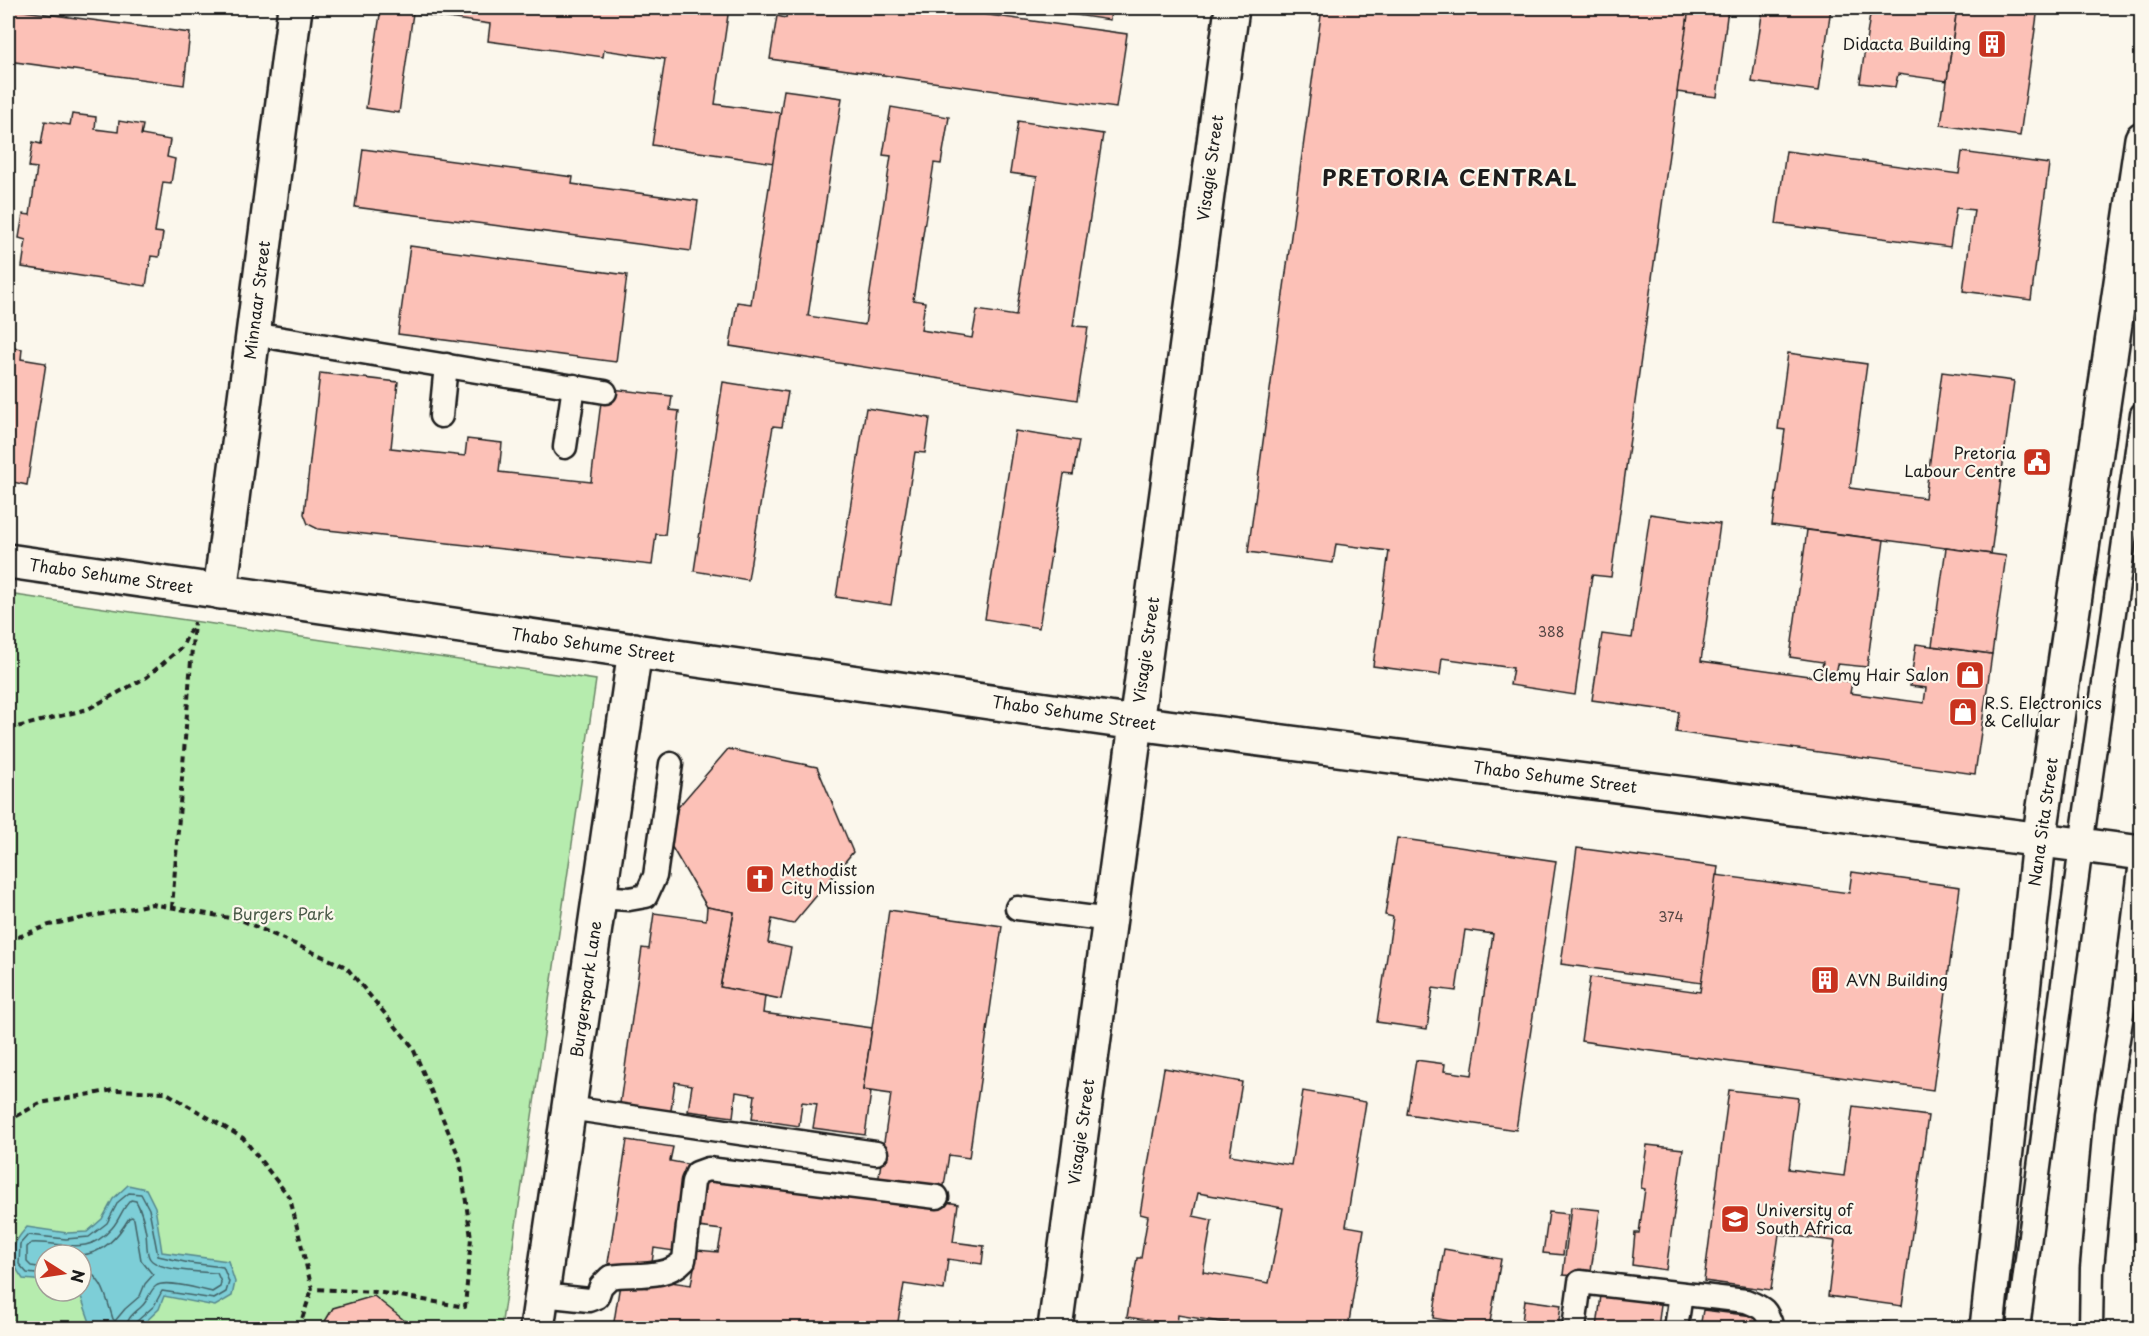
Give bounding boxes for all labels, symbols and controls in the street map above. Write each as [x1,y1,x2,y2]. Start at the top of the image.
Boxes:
building icon: Didacta Building [1976,28,2008,60]
place label: Didacta Building [1843,31,1971,55]
street label: Visagie Street [1190,113,1228,223]
district label: PRETORIA CENTRAL [1322,160,1578,193]
street label: Minnaar Street [237,239,275,361]
place label: Pretoria Labour Centre [1904,440,2016,482]
public building icon: Pretoria Labour Centre [2021,446,2053,478]
street label: Thabo Sehume Street [28,552,195,598]
street label: Visagie Street [1126,595,1164,705]
street label: Thabo Sehume Street [510,621,677,667]
house number: 388 [1538,621,1564,642]
shop icon: Clemy Hair Salon [1954,659,1986,691]
place label: Clemy Hair Salon [1812,662,1949,686]
street label: Thabo Sehume Street [991,689,1158,735]
place label: R.S. Electronics & Cellular [1984,690,2102,732]
shop icon: R.S. Electronics & Cellular [1947,696,1979,728]
street label: Thabo Sehume Street [1472,754,1639,798]
street label: Nana Sita Street [2021,756,2063,888]
place label: Methodist City Mission [781,857,875,899]
church icon: Methodist City Mission [744,863,776,895]
park label: Burgers Park [232,901,334,925]
house number: 374 [1658,906,1684,927]
street label: Burgerspark Lane [564,919,606,1059]
building icon: AVN Building [1809,964,1841,996]
place label: AVN Building [1846,967,1948,991]
street label: Visagie Street [1061,1077,1099,1187]
place label: University of South Africa [1756,1197,1854,1239]
school or university icon: University of South Africa [1719,1203,1751,1235]
north arrow [33,1243,93,1303]
text: N [66,1268,92,1285]

